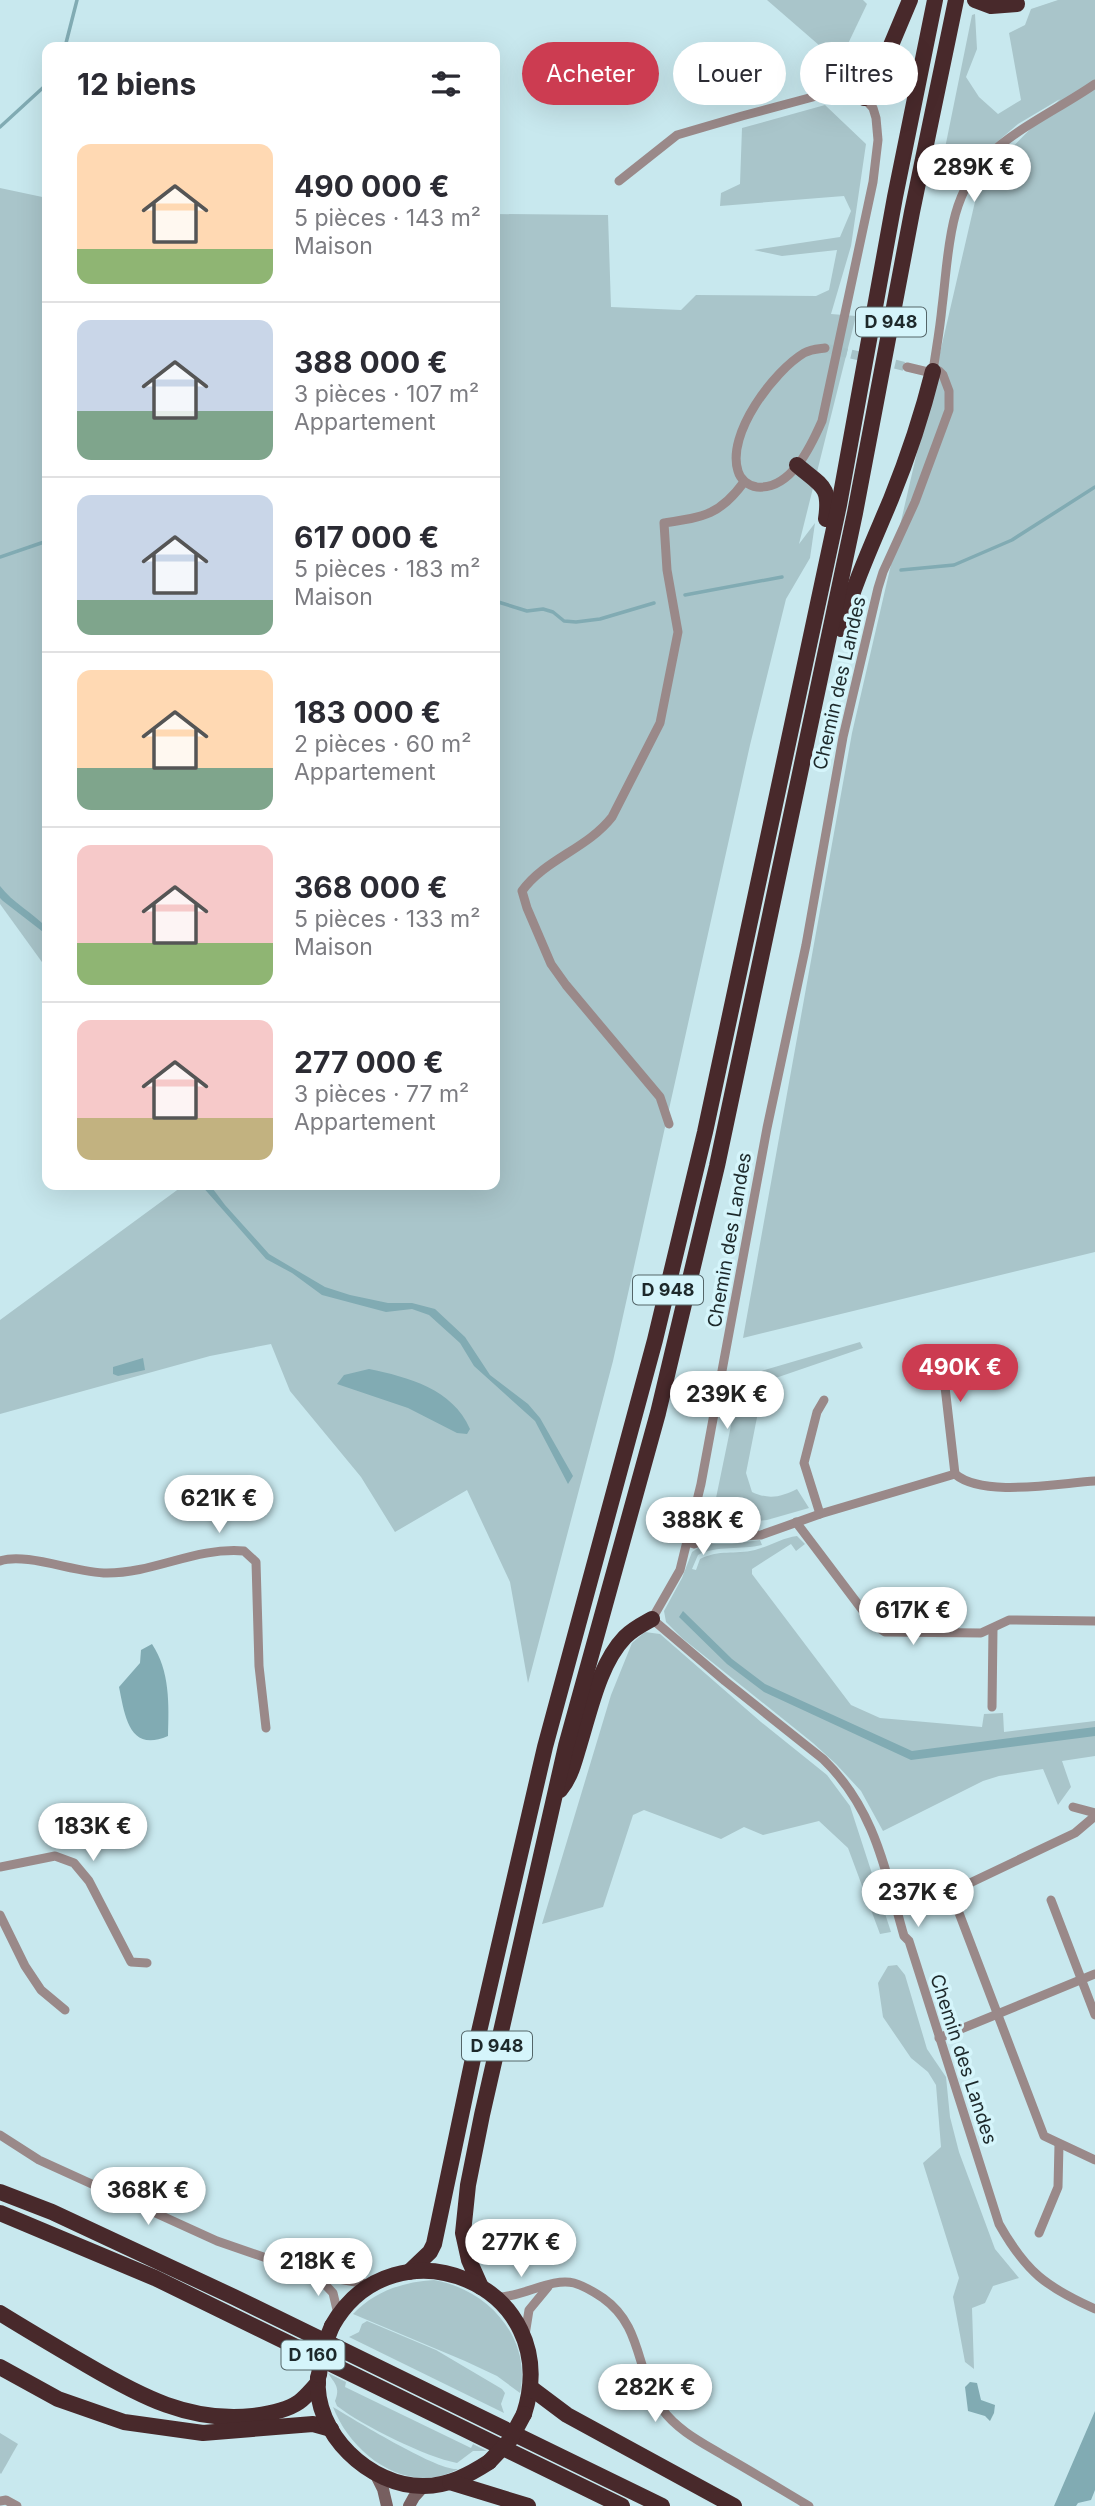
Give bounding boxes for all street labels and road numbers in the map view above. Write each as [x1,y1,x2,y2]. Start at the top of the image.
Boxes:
road number: D 948 [856,308,926,336]
street label: Chemin des Landes [808,594,871,772]
street label: Chemin des Landes [703,1151,756,1329]
road number: D 948 [633,1275,703,1304]
street label: Chemin des Landes [925,1971,1002,2147]
road number: D 948 [462,2032,532,2060]
road number: D 160 [282,2340,344,2370]

